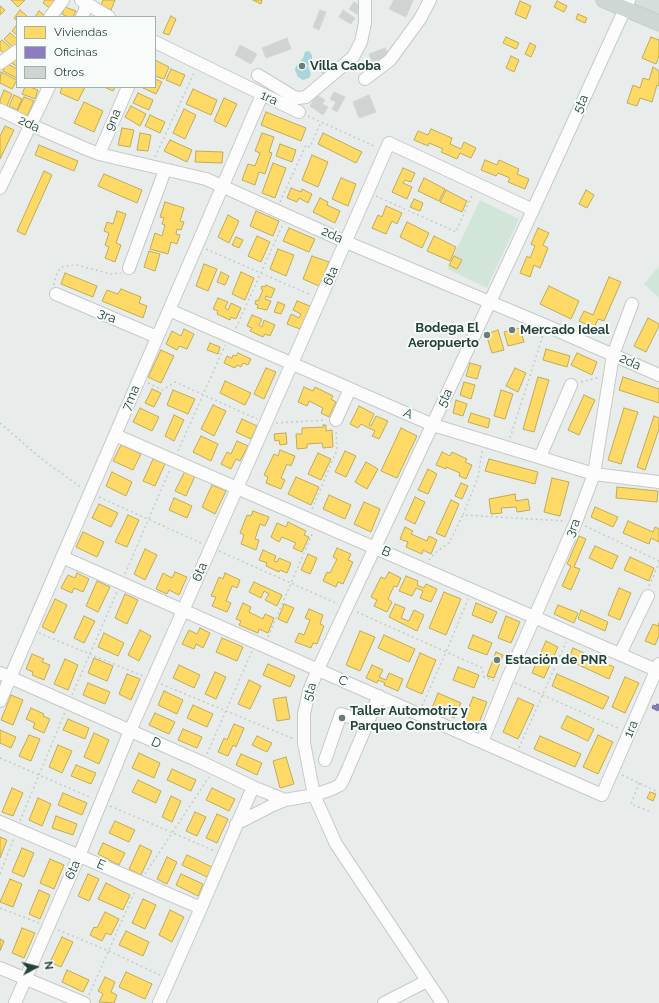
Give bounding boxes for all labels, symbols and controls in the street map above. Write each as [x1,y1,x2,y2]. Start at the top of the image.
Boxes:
legend [16,16,156,88]
text: Viviendas [54,25,108,39]
text: Oficinas [54,45,98,59]
place label: Villa Caoba [310,58,381,74]
marker: Villa Caoba [297,61,307,71]
text: Otros [54,65,84,79]
street label: 1ra [258,87,280,109]
street label: 5ta [570,92,592,116]
street label: 9na [101,107,125,133]
street label: 2da [16,112,42,136]
street label: 2da [319,223,345,247]
street label: 6ta [320,264,342,288]
street label: 3ra [95,305,119,327]
place label: Bodega El Aeropuerto [408,320,479,351]
place label: Mercado Ideal [520,322,609,338]
marker: Mercado Ideal [507,325,517,335]
marker: Bodega El Aeropuerto [482,330,492,340]
street label: 2da [617,350,643,374]
street label: 7ma [119,383,143,413]
street label: 5ta [434,386,456,410]
street label: A [401,405,415,423]
street label: 3ra [562,516,584,540]
street label: B [379,543,393,561]
street label: 6ta [189,560,211,584]
place label: Estación de PNR [505,652,607,668]
marker: Estación de PNR [492,655,502,665]
street label: C [336,672,350,690]
street label: 5ta [300,681,320,703]
place label: Taller Automotriz y Parqueo Constructora [350,703,487,734]
marker: Taller Automotriz y Parqueo Constructora [337,713,347,723]
street label: 1ra [620,718,642,740]
street label: D [149,734,163,752]
street label: E [94,856,108,874]
street label: 6ta [62,858,84,882]
north arrow [16,947,56,987]
text: N [41,961,55,970]

